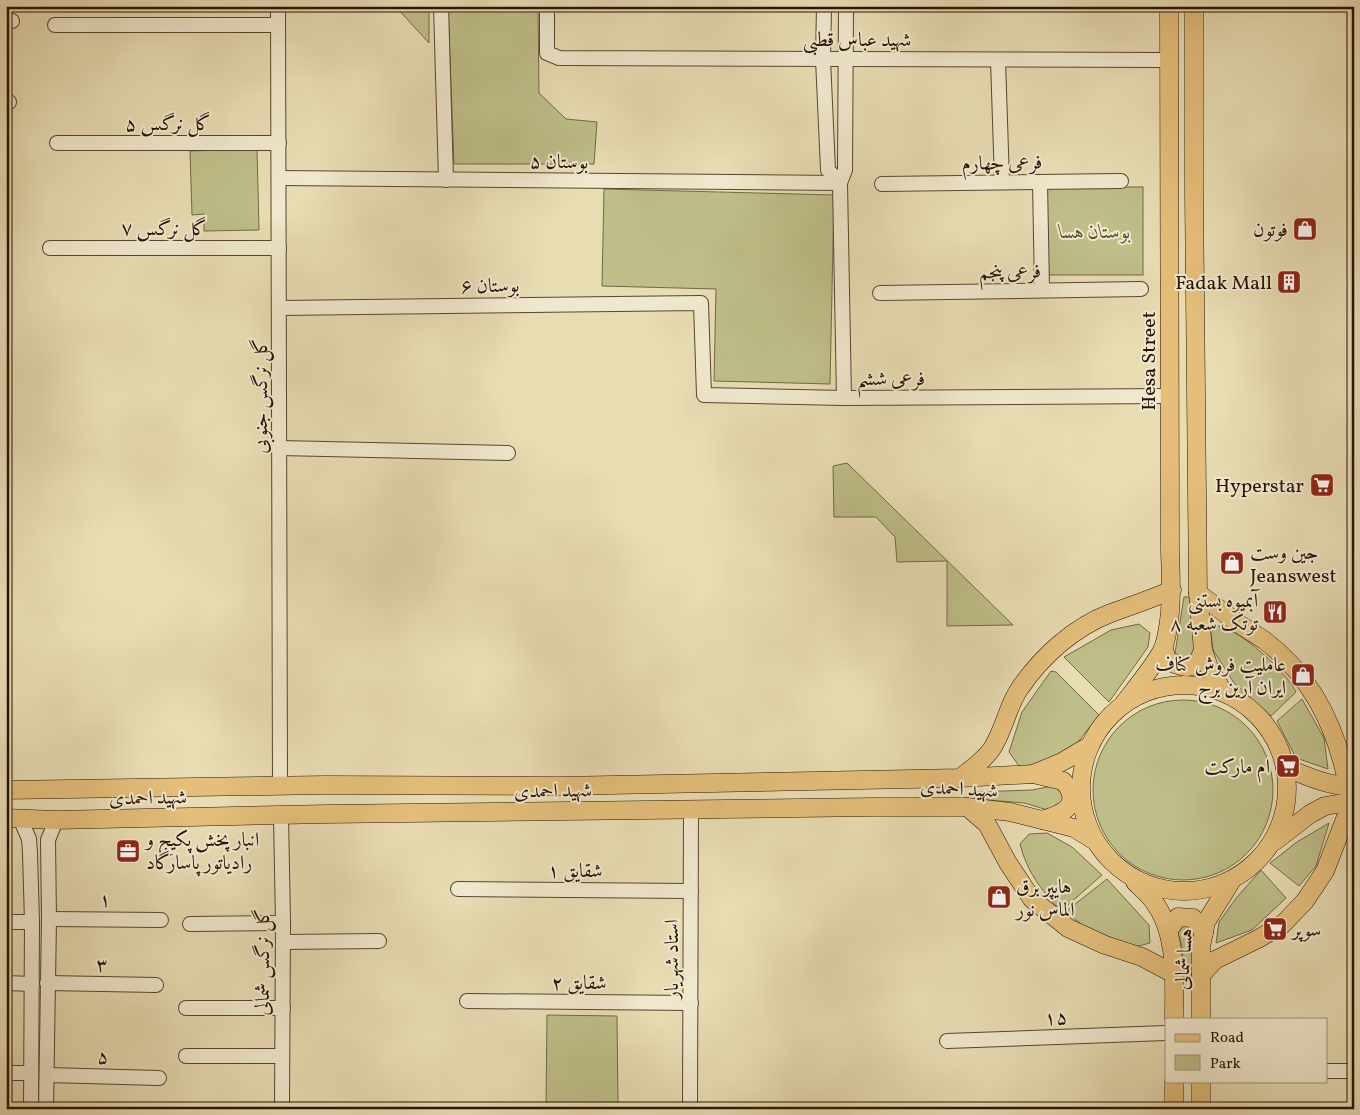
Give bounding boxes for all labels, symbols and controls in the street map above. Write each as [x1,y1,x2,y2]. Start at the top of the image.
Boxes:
street label: شهید عباس قطبی [803,27,911,56]
street label: گل نرگس ۵ [125,111,211,139]
street label: بوستان ۵ [529,148,589,178]
street label: فرعی چهارم [961,149,1043,181]
street label: گل نرگس ۷ [121,216,207,244]
shop icon: فوتون [1292,216,1318,242]
place label: فوتون [1253,217,1288,245]
park label: بوستان هسا [1057,219,1131,247]
street label: فرعی پنجم [979,258,1041,291]
building icon: Fadak Mall [1276,269,1302,295]
place label: Fadak Mall [1175,270,1272,298]
street label: بوستان ۶ [460,272,520,302]
street label: Hesa Street [1136,311,1164,411]
street label: گل نرگس جنوبی [248,338,276,454]
street label: فرعی ششم [857,366,925,398]
supermarket icon: Hyperstar [1309,472,1335,498]
place label: Hyperstar [1215,473,1304,501]
place label: جین وست Jeanswest [1250,540,1336,591]
shop icon: جین وست Jeanswest [1219,550,1245,576]
place label: آبمیوه بستنی توتک شعبه ۸ [1170,588,1261,639]
restaurant icon: آبمیوه بستنی توتک شعبه ۸ [1262,599,1288,625]
place label: عاملیت فروش کناف ایران آرین برج [1155,652,1286,705]
shop icon: عاملیت فروش کناف ایران آرین برج [1290,662,1316,688]
supermarket icon: ام مارکت [1275,753,1301,779]
place label: ام مارکت [1204,754,1270,784]
street label: شهید احمدی [919,774,999,806]
street label: شهید احمدی [514,777,592,807]
street label: شهید احمدی [109,784,187,814]
place label: انبار پخش پکیج و رادیاتور پاسارگاد [144,827,259,878]
office icon: انبار پخش پکیج و رادیاتور پاسارگاد [115,838,141,864]
street label: شقایق ۱ [547,858,603,886]
place label: هایپر برق الماس نور [1014,874,1075,925]
shop icon: هایپر برق الماس نور [986,884,1012,910]
street label: ۱ [99,887,111,915]
street label: گل نرگس شمالی [250,908,278,1016]
supermarket icon: سوپر [1262,916,1288,942]
place label: سوپر [1290,917,1321,945]
street label: استاد شهریار [659,919,687,1001]
street label: هسا شمالی [1169,927,1201,991]
street label: ۳ [96,952,108,980]
street label: شقایق ۲ [551,970,607,998]
street label: ۱۵ [1044,1005,1068,1033]
legend [1165,1018,1328,1082]
text: Road [1210,1028,1244,1049]
street label: ۵ [97,1044,109,1072]
text: Park [1210,1054,1241,1075]

